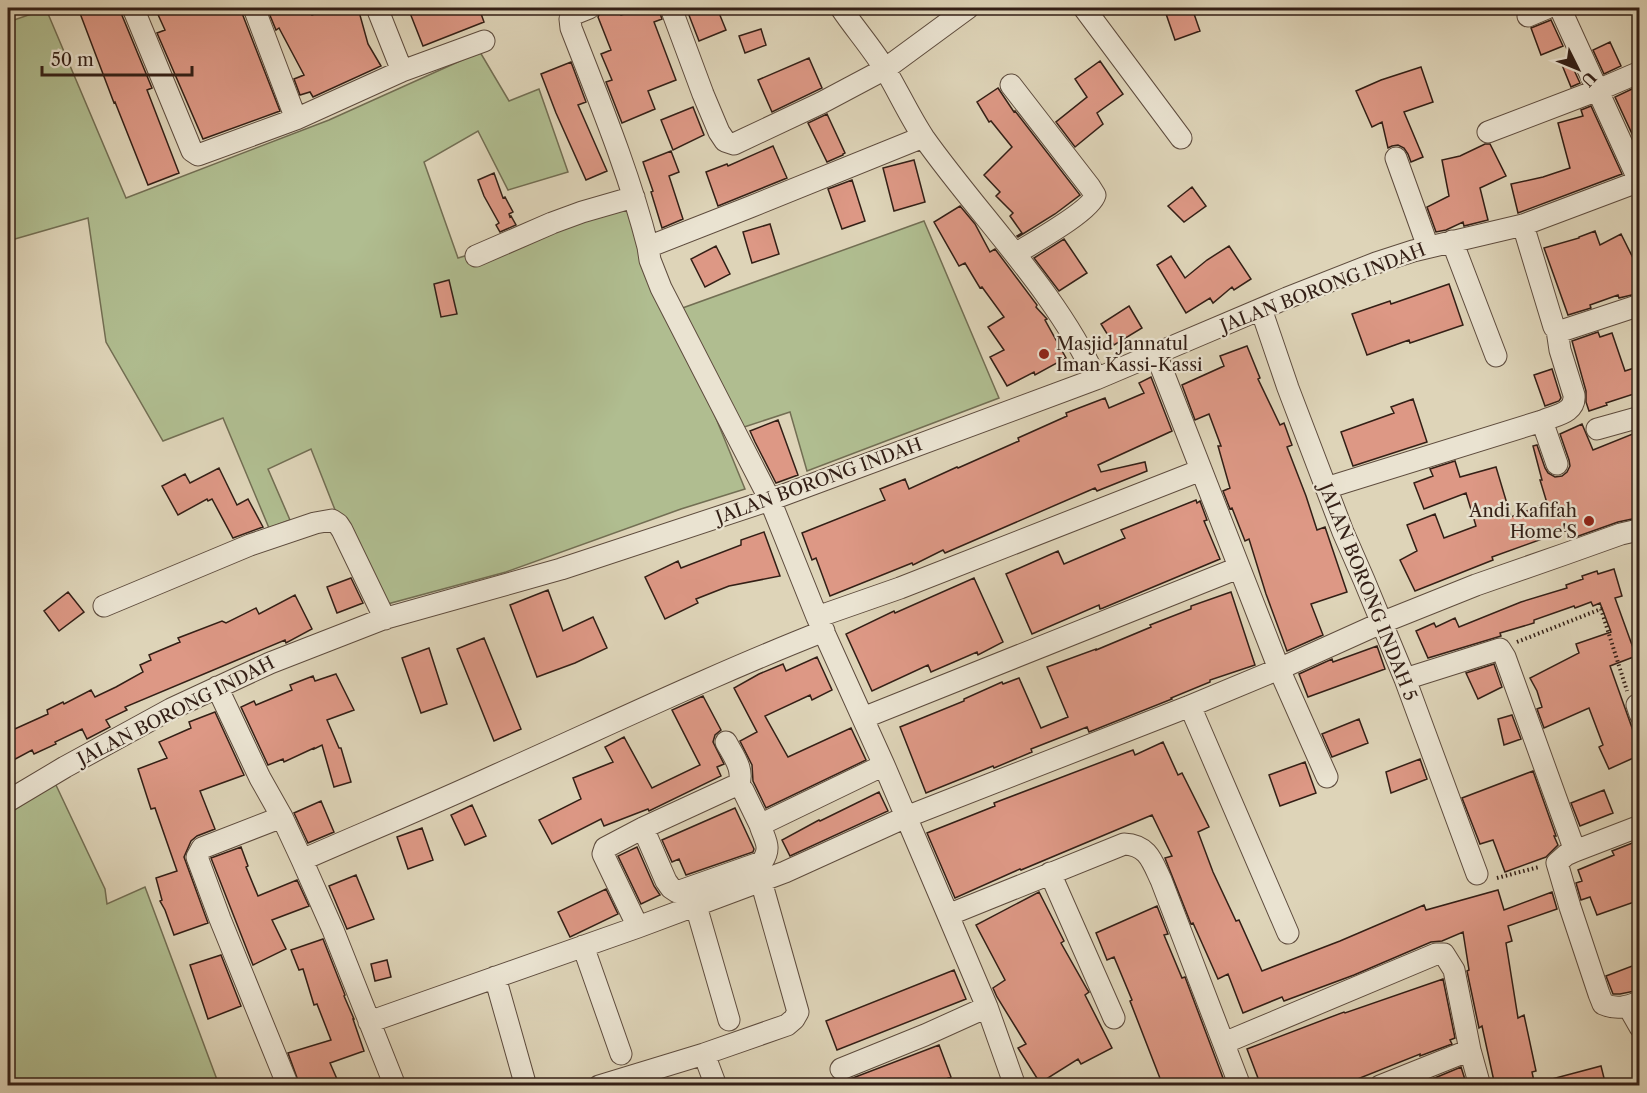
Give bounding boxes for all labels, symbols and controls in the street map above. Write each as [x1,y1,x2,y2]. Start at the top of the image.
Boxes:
scale bar [42,39,192,77]
north arrow [1548,39,1608,99]
text: 50 m [51,49,94,71]
text: U [1577,68,1601,91]
street label: JALAN BORONG INDAH [1214,239,1429,338]
place label: Masjid Jannatul Iman Kassi-Kassi [1056,333,1203,376]
marker: Masjid Jannatul Iman Kassi-Kassi [1037,347,1051,361]
street label: JALAN BORONG INDAH [710,433,925,530]
street label: JALAN BORONG INDAH 5 [1313,477,1422,704]
place label: Andi Kafifah Home'S [1468,500,1577,543]
marker: Andi Kafifah Home'S [1582,514,1596,528]
street label: JALAN BORONG INDAH [71,652,278,772]

